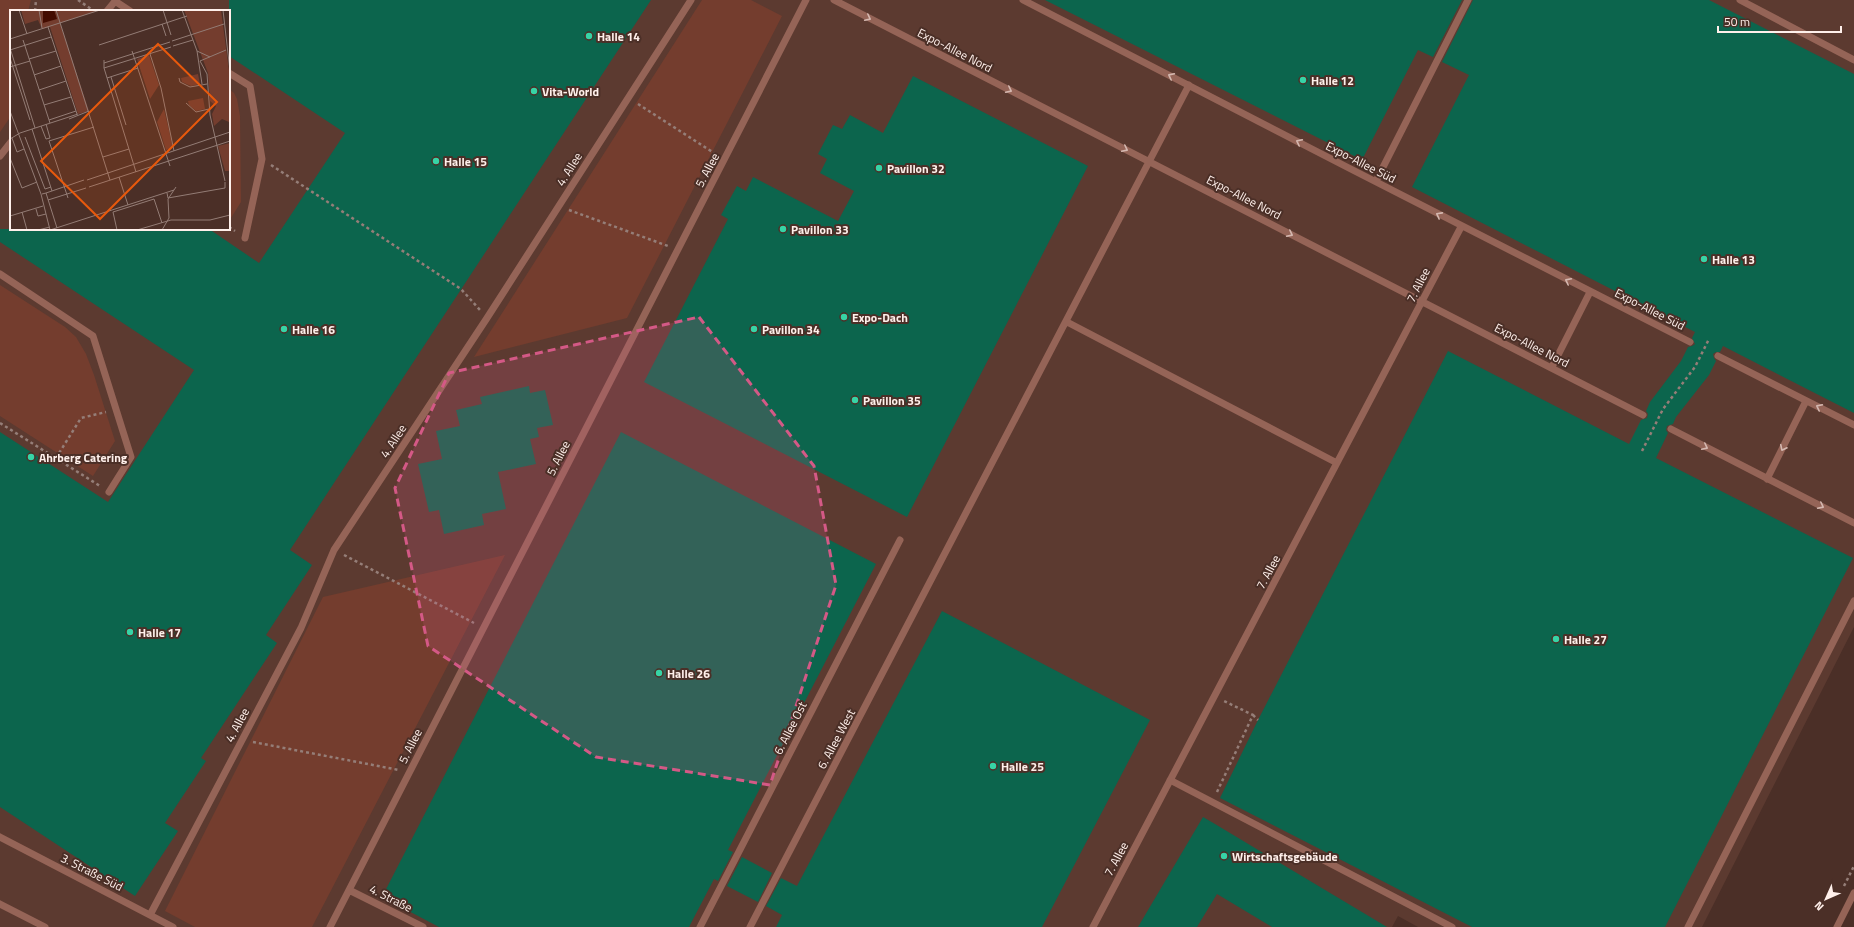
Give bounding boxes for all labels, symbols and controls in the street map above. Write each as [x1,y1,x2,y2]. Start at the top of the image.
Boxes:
scale bar [1718,8,1841,34]
inset map [10,10,230,230]
text: 50 m [1724,12,1750,31]
one-way arrow [864,13,872,21]
street label: Expo-Allee Nord [914,23,996,77]
place label: Halle 14 [597,27,640,46]
marker: Halle 14 [584,31,594,41]
place label: Halle 12 [1311,71,1354,90]
one-way arrow [1168,73,1176,81]
marker: Halle 12 [1298,75,1308,85]
place label: Vita-World [542,82,599,101]
one-way arrow [1005,85,1012,93]
marker: Vita-World [529,86,539,96]
street label: Expo-Allee Süd [1323,136,1399,188]
one-way arrow [1296,139,1304,147]
one-way arrow [1120,144,1128,152]
street label: 4. Allee [551,148,587,190]
street label: 5. Allee [690,149,724,191]
place label: Halle 15 [444,152,487,171]
marker: Halle 15 [431,156,441,166]
place label: Pavillon 32 [887,159,945,178]
marker: Pavillon 32 [874,163,884,173]
street label: Expo-Allee Nord [1203,170,1285,224]
one-way arrow [1436,213,1444,220]
place label: Pavillon 33 [791,220,849,239]
marker: Pavillon 33 [778,224,788,234]
one-way arrow [1286,229,1294,236]
place label: Halle 13 [1712,250,1755,269]
marker: Halle 13 [1699,254,1709,264]
street label: 7. Allee [1401,264,1435,306]
one-way arrow [1564,278,1572,286]
street label: Expo-Allee Süd [1612,283,1688,335]
place label: Expo-Dach [852,308,908,327]
marker: Expo-Dach [839,312,849,322]
street label: Expo-Allee Nord [1491,318,1573,372]
place label: Halle 16 [292,320,335,339]
place label: Pavillon 34 [762,320,820,339]
marker: Halle 16 [279,324,289,334]
marker: Pavillon 34 [749,324,759,334]
place label: Pavillon 35 [863,391,921,410]
marker: Pavillon 35 [850,395,860,405]
one-way arrow [1816,404,1823,412]
street label: 4. Allee [375,420,411,462]
street label: 5. Allee [541,437,575,479]
one-way arrow [1701,442,1708,449]
one-way arrow [1780,444,1788,451]
place label: Ahrberg Catering [39,448,128,467]
marker: Ahrberg Catering [26,452,36,462]
one-way arrow [1817,501,1824,509]
street label: 7. Allee [1251,551,1285,593]
place label: Halle 17 [138,623,181,642]
marker: Halle 17 [125,627,135,637]
place label: Halle 27 [1564,630,1607,649]
marker: Halle 27 [1551,634,1561,644]
place label: Halle 26 [667,664,710,683]
marker: Halle 26 [654,668,664,678]
street label: 6. Allee Ost [769,698,812,758]
street label: 4. Allee [220,704,254,746]
street label: 6. Allee West [812,705,860,772]
street label: 5. Allee [393,725,427,767]
place label: Halle 25 [1001,757,1044,776]
marker: Halle 25 [988,761,998,771]
street label: 7. Allee [1099,838,1133,880]
place label: Wirtschaftsgebäude [1232,847,1338,866]
street label: 3. Straße Süd [58,848,126,896]
marker: Wirtschaftsgebäude [1219,851,1229,861]
street label: 4. Straße [366,879,416,917]
north arrow [1806,879,1846,919]
text: N [1811,898,1827,914]

